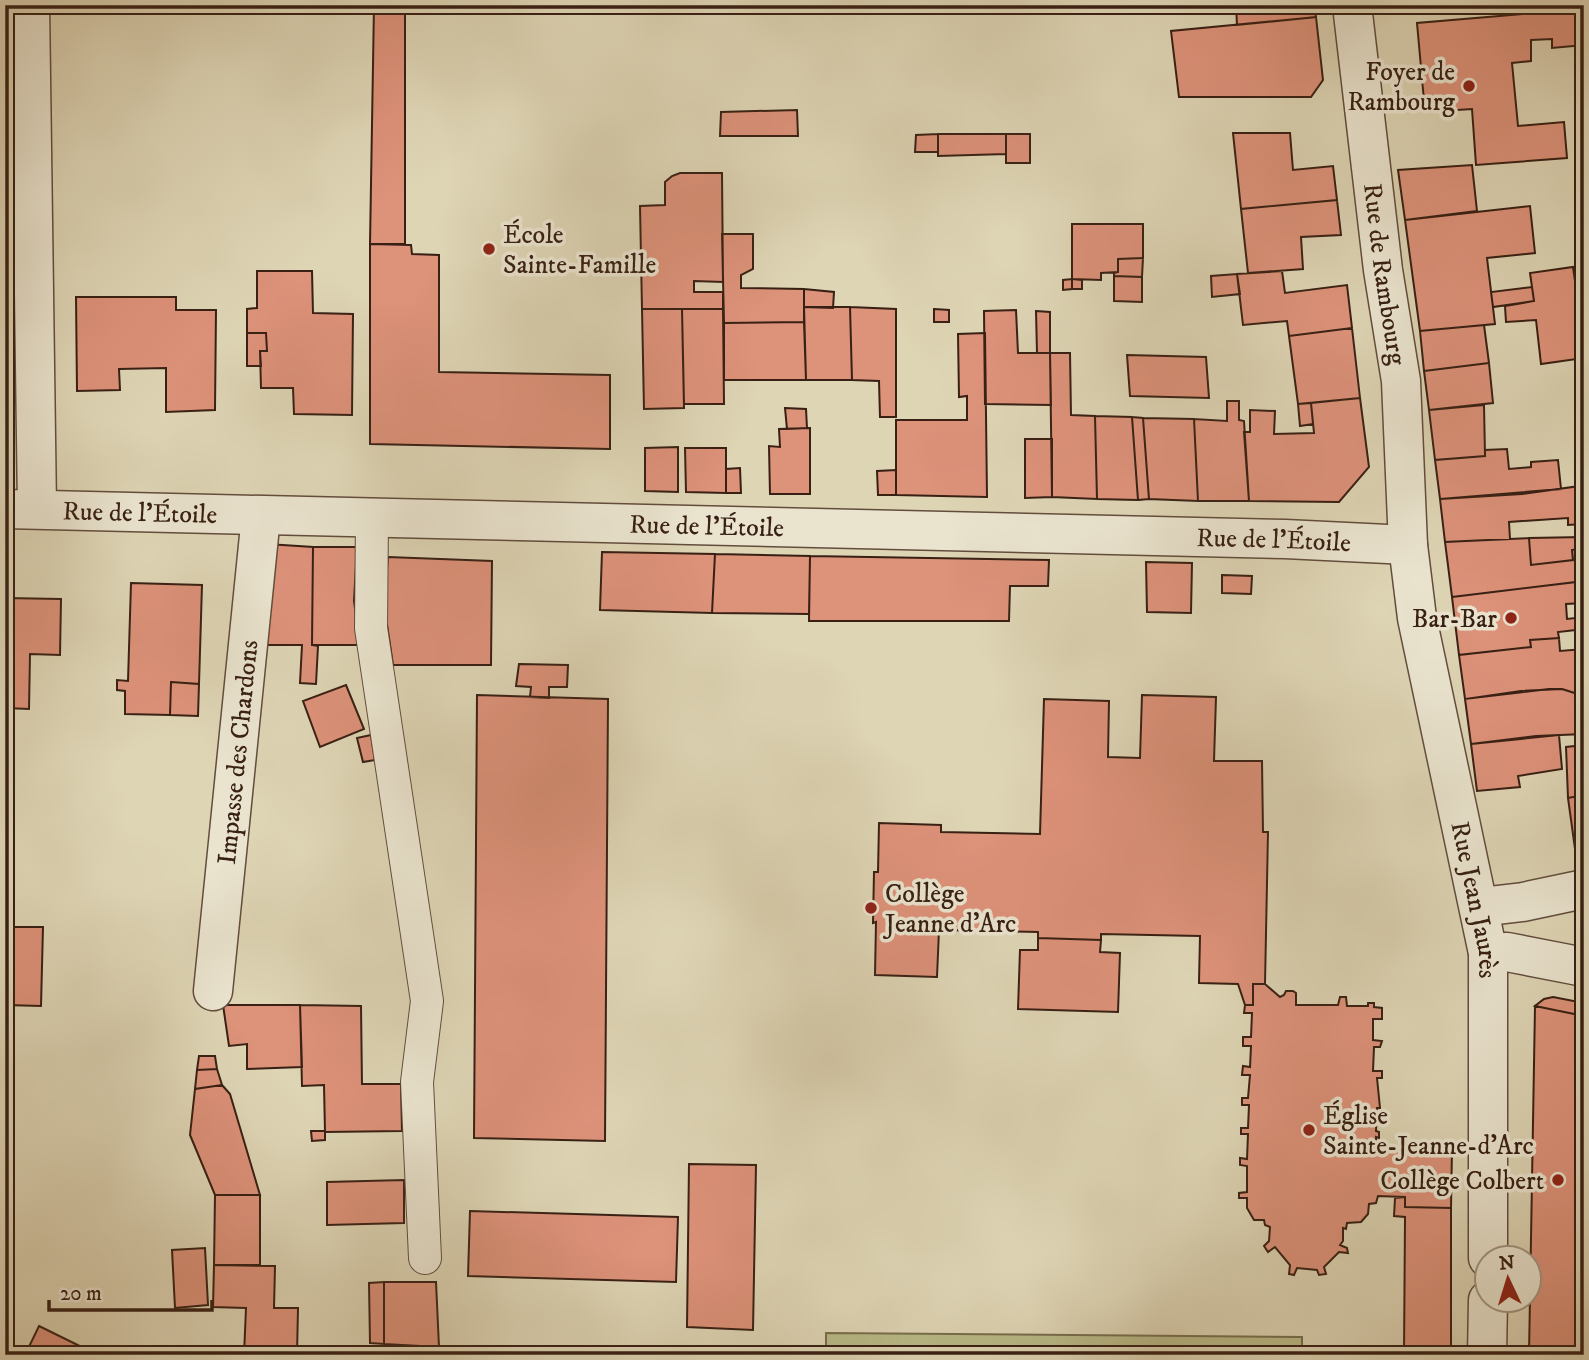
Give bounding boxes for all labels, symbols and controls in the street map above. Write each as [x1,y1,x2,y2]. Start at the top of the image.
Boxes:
place label: Foyer de Rambourg [1348,56,1455,119]
marker: Foyer de Rambourg [1461,78,1477,94]
street label: Rue de Rambourg [1355,181,1413,368]
place label: École Sainte-Famille [503,219,656,282]
marker: École Sainte-Famille [481,241,497,257]
street label: Rue de l’Étoile [62,495,218,532]
street label: Rue de l’Étoile [629,509,784,545]
street label: Rue de l’Étoile [1196,522,1352,560]
place label: Bar-Bar [1412,603,1497,636]
marker: Bar-Bar [1503,610,1519,626]
street label: Impasse des Chardons [211,638,266,866]
street label: Rue Jean Jaurès [1443,819,1503,978]
place label: Collège Jeanne d’Arc [883,878,1016,941]
marker: Collège Jeanne d’Arc [863,900,879,916]
place label: Église Sainte-Jeanne-d'Arc [1323,1100,1534,1163]
marker: Église Sainte-Jeanne-d'Arc [1301,1122,1317,1138]
place label: Collège Colbert [1380,1165,1544,1198]
marker: Collège Colbert [1550,1172,1566,1188]
north arrow [1474,1244,1544,1314]
text: N [1498,1251,1516,1276]
scale bar [49,1269,212,1313]
text: 20 m [60,1281,102,1307]

